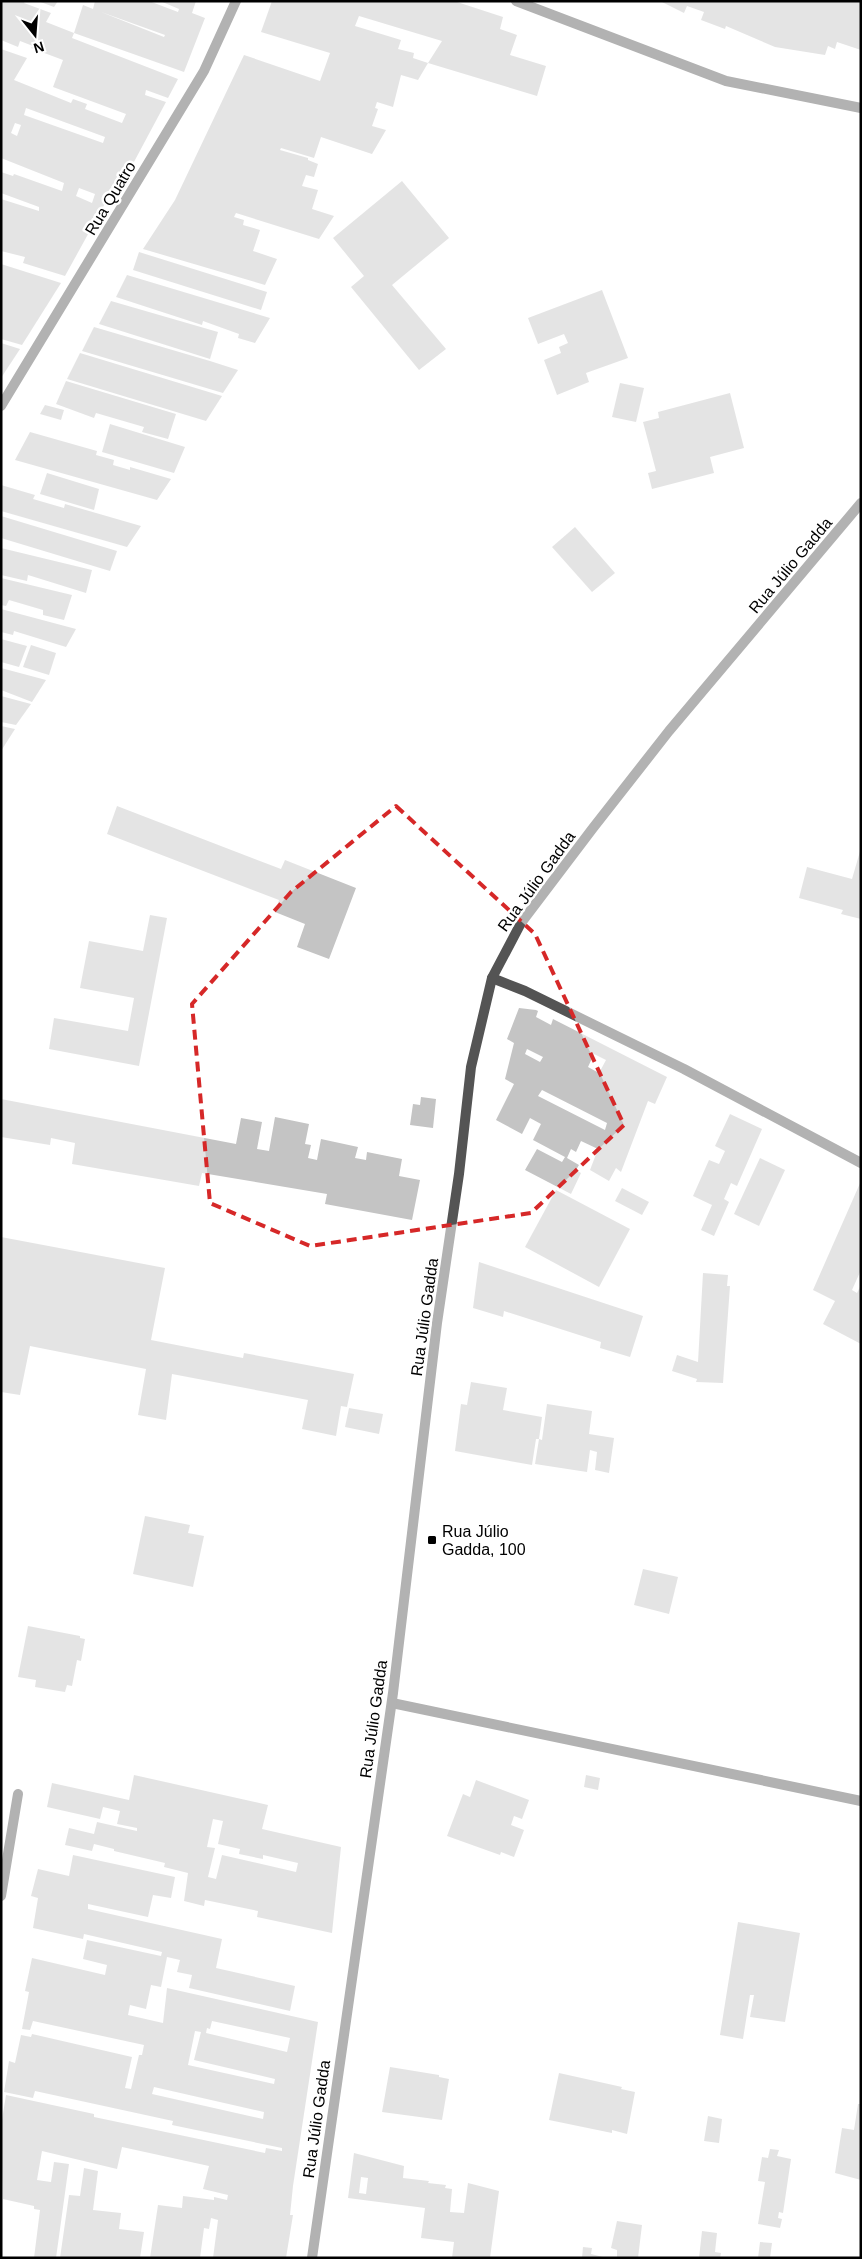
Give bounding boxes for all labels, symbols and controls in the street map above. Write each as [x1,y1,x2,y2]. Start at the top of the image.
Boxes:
north arrow [10,10,60,60]
text: N [32,38,46,57]
street label: Rua Quatro [82,158,139,238]
street label: Rua Júlio Gadda [746,514,835,616]
street label: Rua Júlio Gadda [494,828,578,935]
street label: Rua Júlio Gadda [408,1257,441,1377]
place label: Rua Júlio Gadda, 100 [442,1523,526,1558]
marker: Rua Júlio Gadda, 100 [426,1534,438,1546]
street label: Rua Júlio Gadda [357,1659,390,1779]
street label: Rua Júlio Gadda [300,2059,333,2179]

